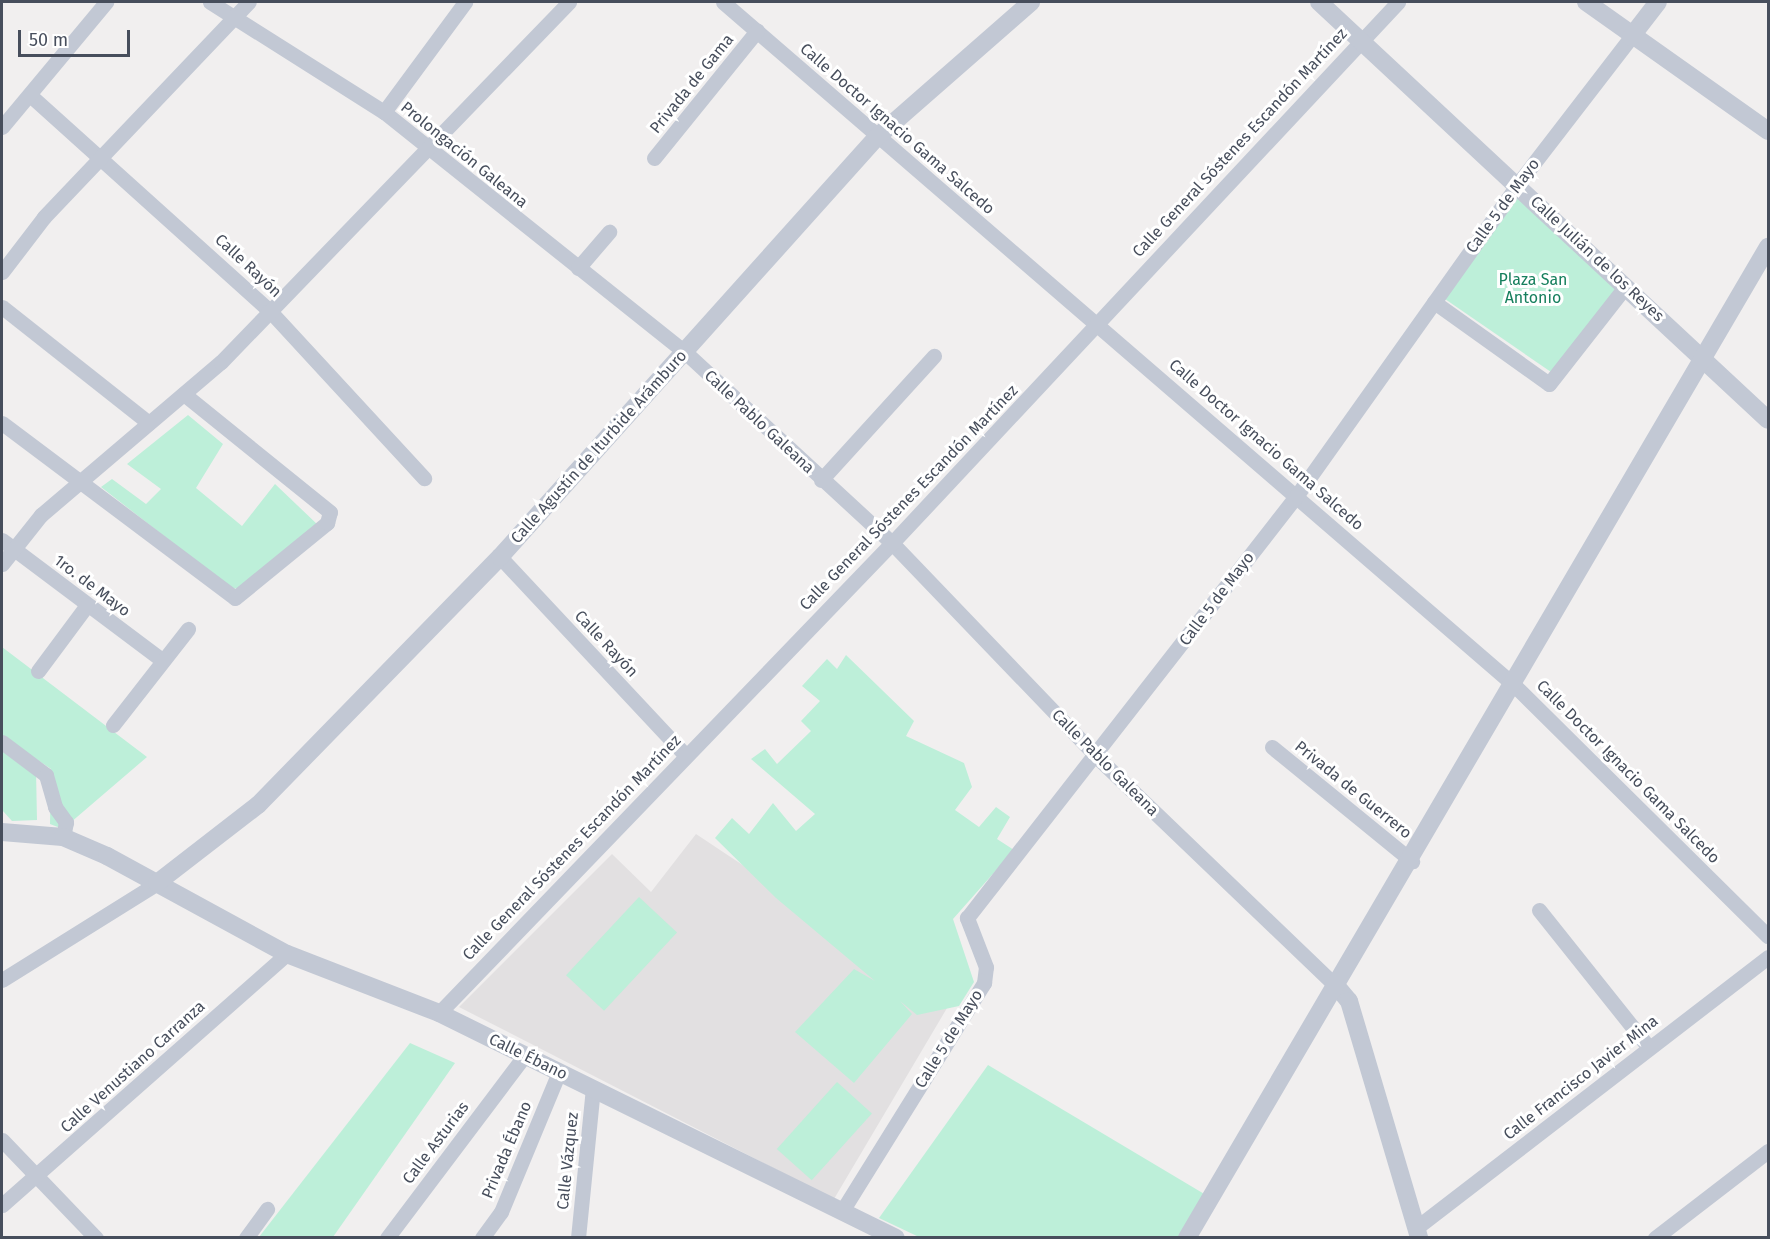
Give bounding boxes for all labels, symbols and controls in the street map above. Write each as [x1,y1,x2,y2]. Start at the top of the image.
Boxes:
scale bar [21,18,134,56]
street label: Calle General Sóstenes Escandón Martínez [1129,25,1351,261]
text: 50 m [29,29,68,51]
street label: Privada de Gama [646,30,738,138]
street label: Calle Doctor Ignacio Gama Salcedo [796,39,998,219]
street label: Prolongación Galeana [397,98,531,212]
street label: Calle 5 de Mayo [1462,155,1544,257]
street label: Calle Julián de los Reyes [1526,192,1668,326]
street label: Calle Rayón [211,230,285,302]
park label: Plaza San Antonio [1499,270,1567,308]
street label: Calle Agustín de Iturbide Arámburo [507,346,691,548]
street label: Calle Doctor Ignacio Gama Salcedo [1165,355,1367,535]
street label: Calle Pablo Galeana [700,366,818,478]
street label: Calle General Sóstenes Escandón Martínez [796,381,1022,615]
street label: Calle 5 de Mayo [1175,548,1259,650]
street label: 1ro. de Mayo [50,551,134,621]
street label: Calle Rayón [570,607,642,681]
street label: Calle Doctor Ignacio Gama Salcedo [1532,676,1724,868]
street label: Calle Pablo Galeana [1048,706,1162,820]
street label: Calle General Sóstenes Escandón Martínez [459,731,685,965]
street label: Privada de Guerrero [1291,737,1415,843]
street label: Calle 5 de Mayo [911,986,987,1092]
street label: Calle Venustiano Carranza [57,997,209,1137]
street label: Calle Francisco Javier Mina [1500,1012,1662,1144]
street label: Calle Ébano [486,1030,570,1084]
street label: Calle Asturias [399,1098,473,1188]
street label: Privada Ébano [478,1098,536,1202]
street label: Calle Vázquez [553,1111,583,1211]

